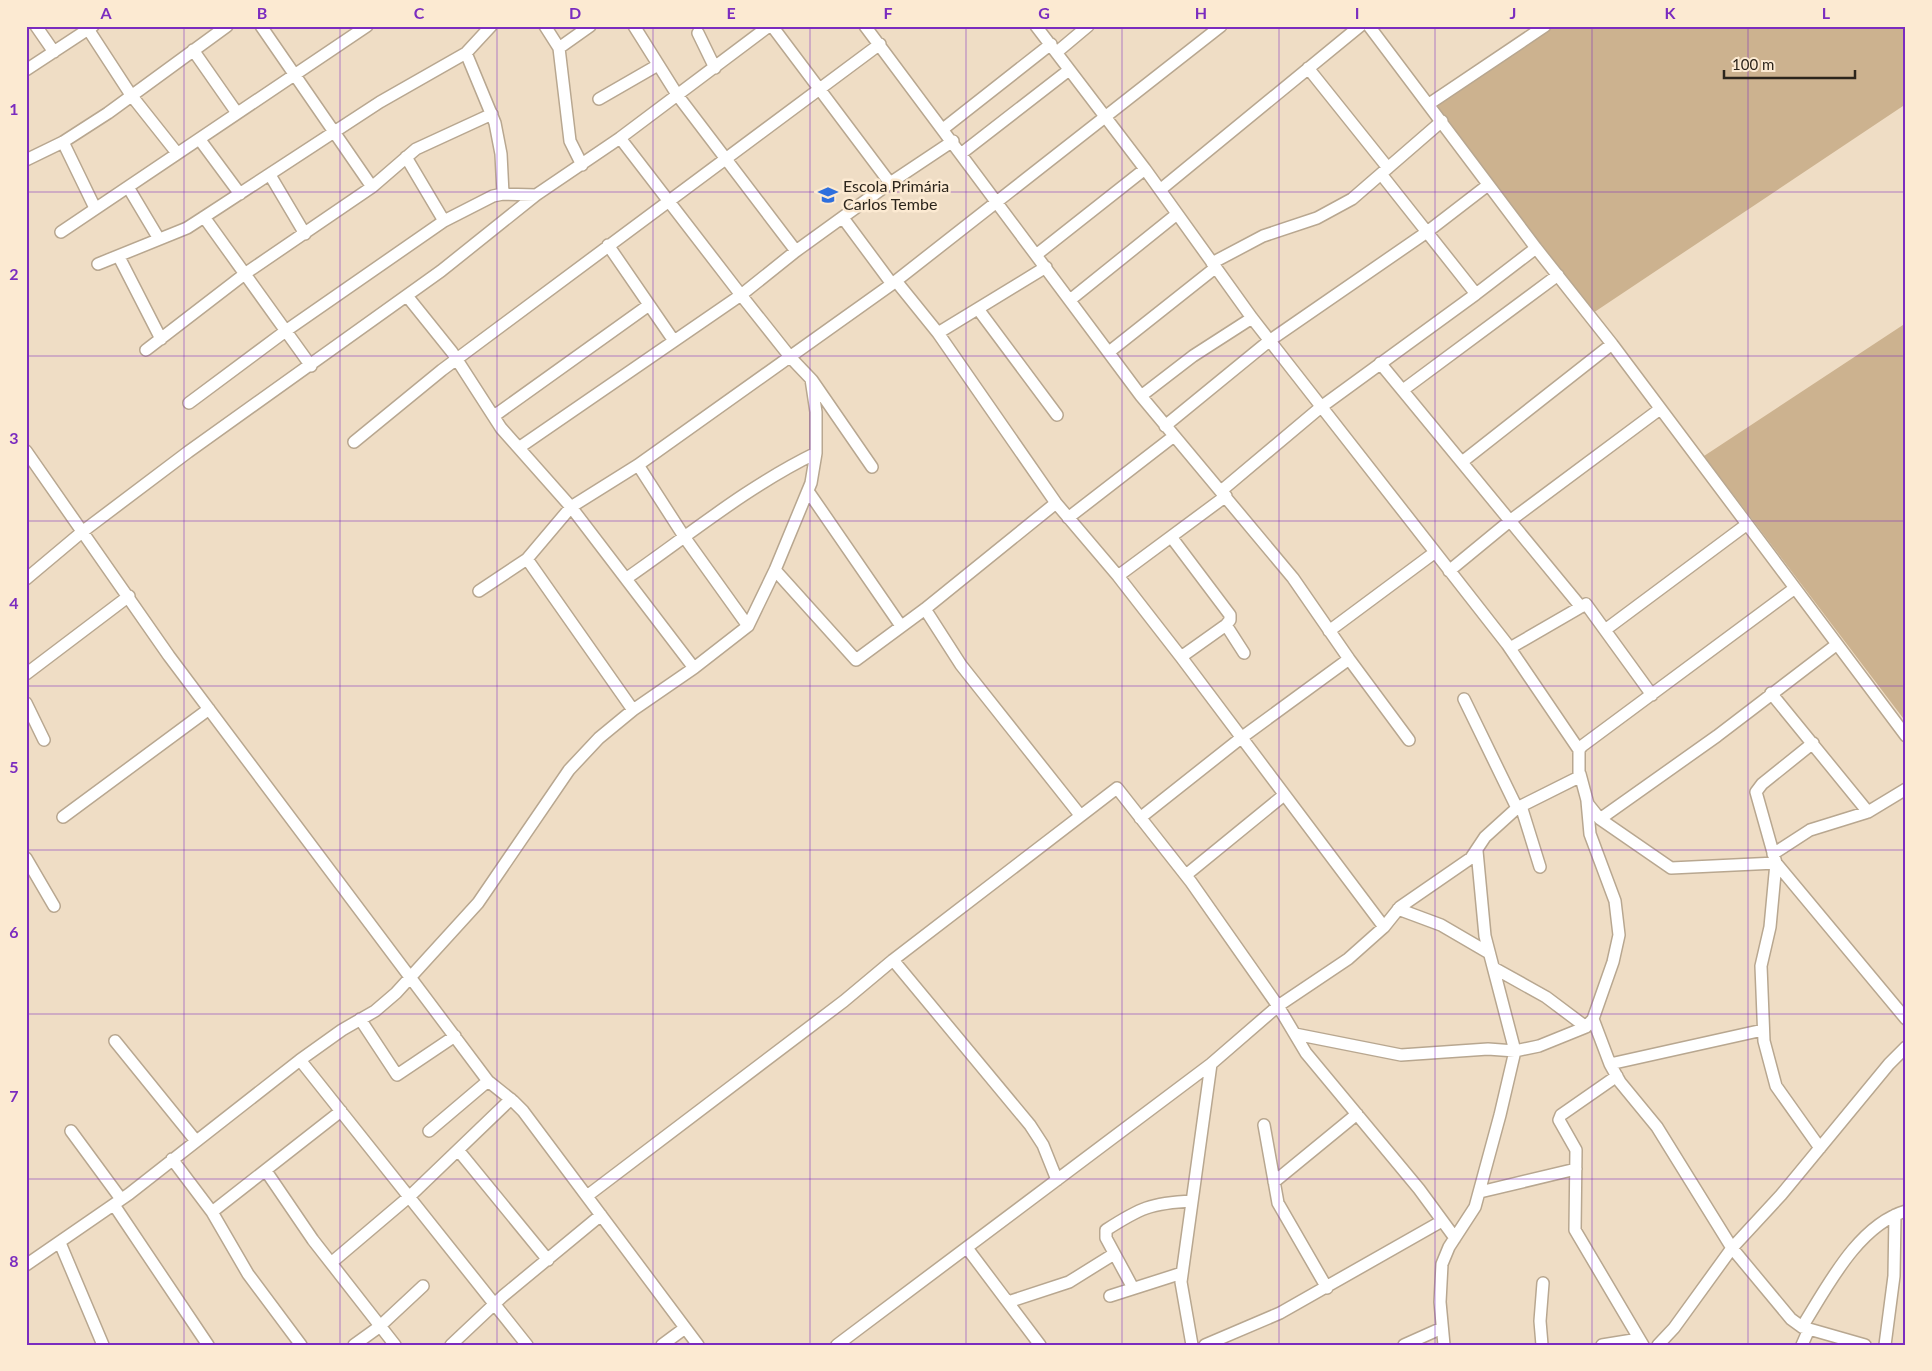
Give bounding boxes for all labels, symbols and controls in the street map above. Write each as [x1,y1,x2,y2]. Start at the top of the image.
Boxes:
text: A [99,3,112,22]
text: B [257,3,267,22]
text: C [414,3,425,22]
text: D [569,3,581,22]
text: E [726,3,736,22]
text: F [883,3,893,22]
text: G [1038,3,1050,22]
text: H [1195,3,1207,22]
text: I [1355,3,1359,22]
text: J [1510,3,1516,22]
text: K [1665,3,1677,22]
text: L [1822,3,1831,22]
scale bar [1724,48,1856,80]
text: 100 m [1732,55,1774,73]
text: 1 [9,99,19,118]
place label: Escola Primária Carlos Tembe [843,176,949,213]
school or university icon: Escola Primária Carlos Tembe [817,184,839,206]
text: 2 [9,264,19,283]
text: 3 [9,428,19,447]
text: 4 [9,593,19,612]
text: 5 [9,757,19,776]
text: 6 [9,922,19,941]
text: 7 [9,1086,19,1105]
text: 8 [9,1251,19,1270]

